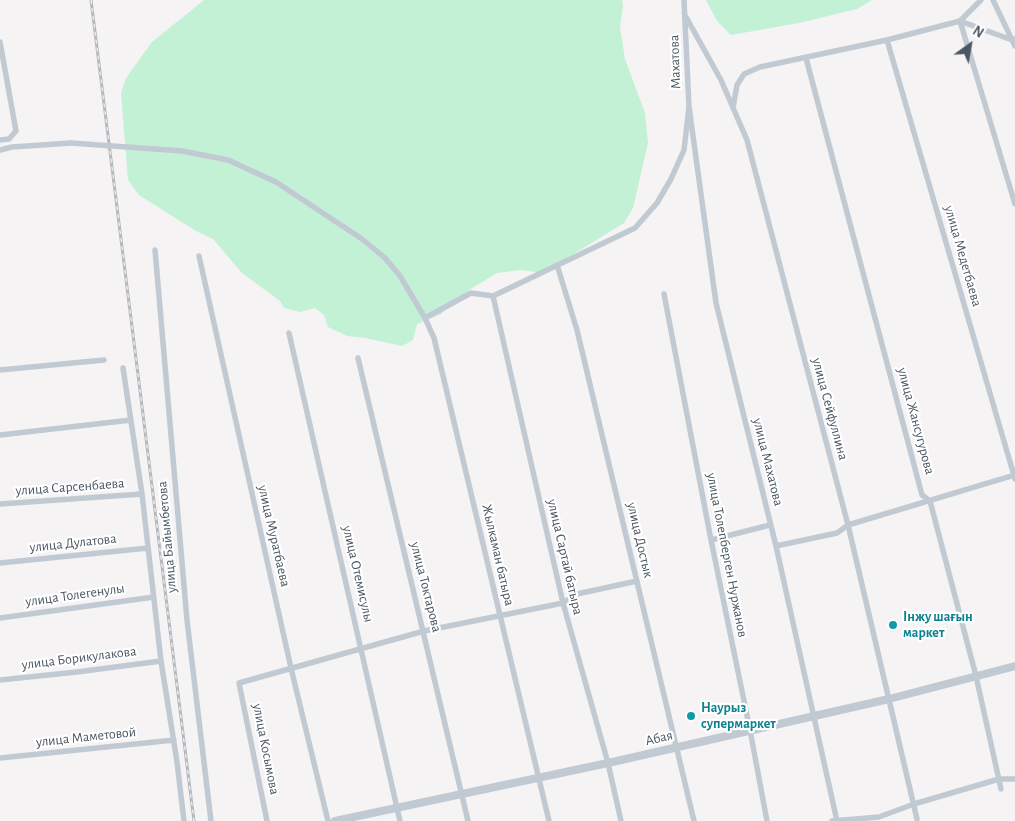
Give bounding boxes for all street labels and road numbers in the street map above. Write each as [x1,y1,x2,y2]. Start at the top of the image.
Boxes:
street label: Махатова [666,35,684,89]
street label: улица Медетбаева [941,203,985,309]
street label: улица Сейфуллина [808,356,852,462]
street label: улица Жансугурова [894,366,938,476]
street label: улица Махатова [749,416,787,508]
street label: улица Толепберген Нуржанов [703,471,751,639]
street label: улица Сарсенбаева [15,475,125,499]
street label: улица Байымбетова [154,480,180,594]
street label: улица Муратбаева [254,483,294,589]
street label: улица Сартай батыра [544,497,586,617]
street label: улица Достык [623,501,657,579]
street label: Жылкаман батыра [478,502,518,608]
street label: улица Отемисулы [339,524,377,624]
street label: улица Дулатова [29,530,117,556]
street label: улица Токтарова [407,540,445,634]
street label: улица Толегенулы [24,580,126,610]
street label: улица Борикулакова [21,643,137,673]
street label: улица Косымова [249,702,283,796]
street label: улица Маметовой [35,723,137,751]
street label: Абая [644,727,674,749]

